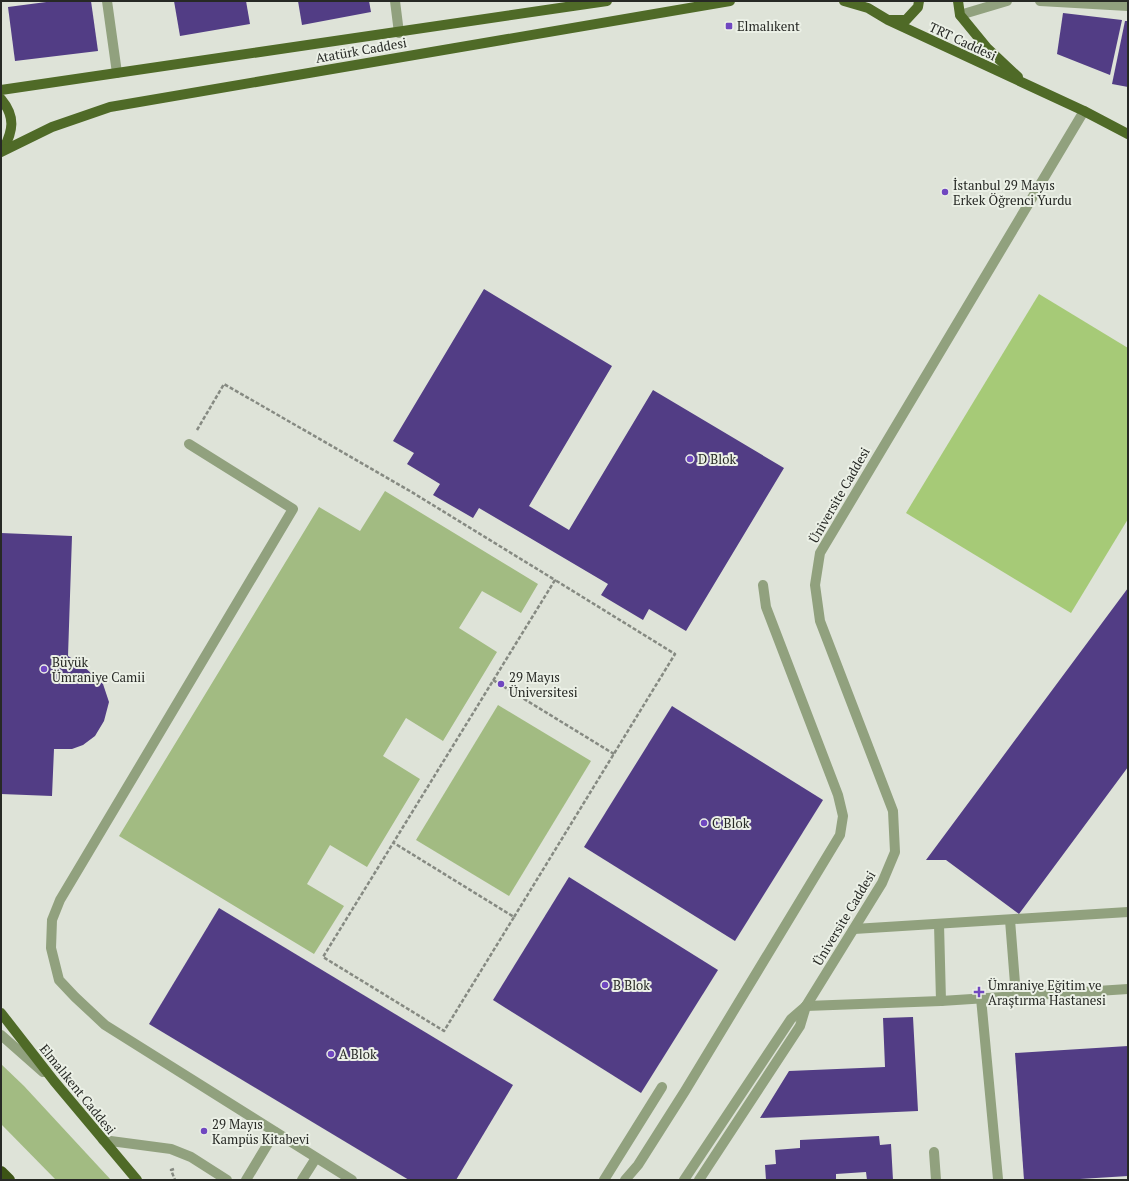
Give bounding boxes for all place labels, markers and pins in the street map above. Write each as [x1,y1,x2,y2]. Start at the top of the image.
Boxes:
place label: Elmalıkent [737,17,800,35]
marker: Elmalıkent [724,21,734,31]
place label: İstanbul 29 Mayıs Erkek Öğrenci Yurdu [953,176,1072,209]
marker: İstanbul 29 Mayıs Erkek Öğrenci Yurdu [940,187,950,197]
place label: D Blok [698,450,736,468]
marker: D Blok [685,454,695,464]
place label: Büyük Ümraniye Camii [52,653,145,686]
marker: Büyük Ümraniye Camii [39,664,49,674]
place label: 29 Mayıs Üniversitesi [509,668,578,701]
marker: 29 Mayıs Üniversitesi [496,679,506,689]
place label: C Blok [712,814,750,832]
marker: C Blok [699,818,709,828]
place label: B Blok [613,976,650,994]
place label: Ümraniye Eğitim ve Araştırma Hastanesi [988,976,1106,1009]
marker: B Blok [600,980,610,990]
marker: Ümraniye Eğitim ve Araştırma Hastanesi [973,986,985,998]
place label: A Blok [339,1045,377,1063]
marker: A Blok [326,1049,336,1059]
place label: 29 Mayıs Kampüs Kitabevi [212,1115,309,1148]
marker: 29 Mayıs Kampüs Kitabevi [199,1126,209,1136]

